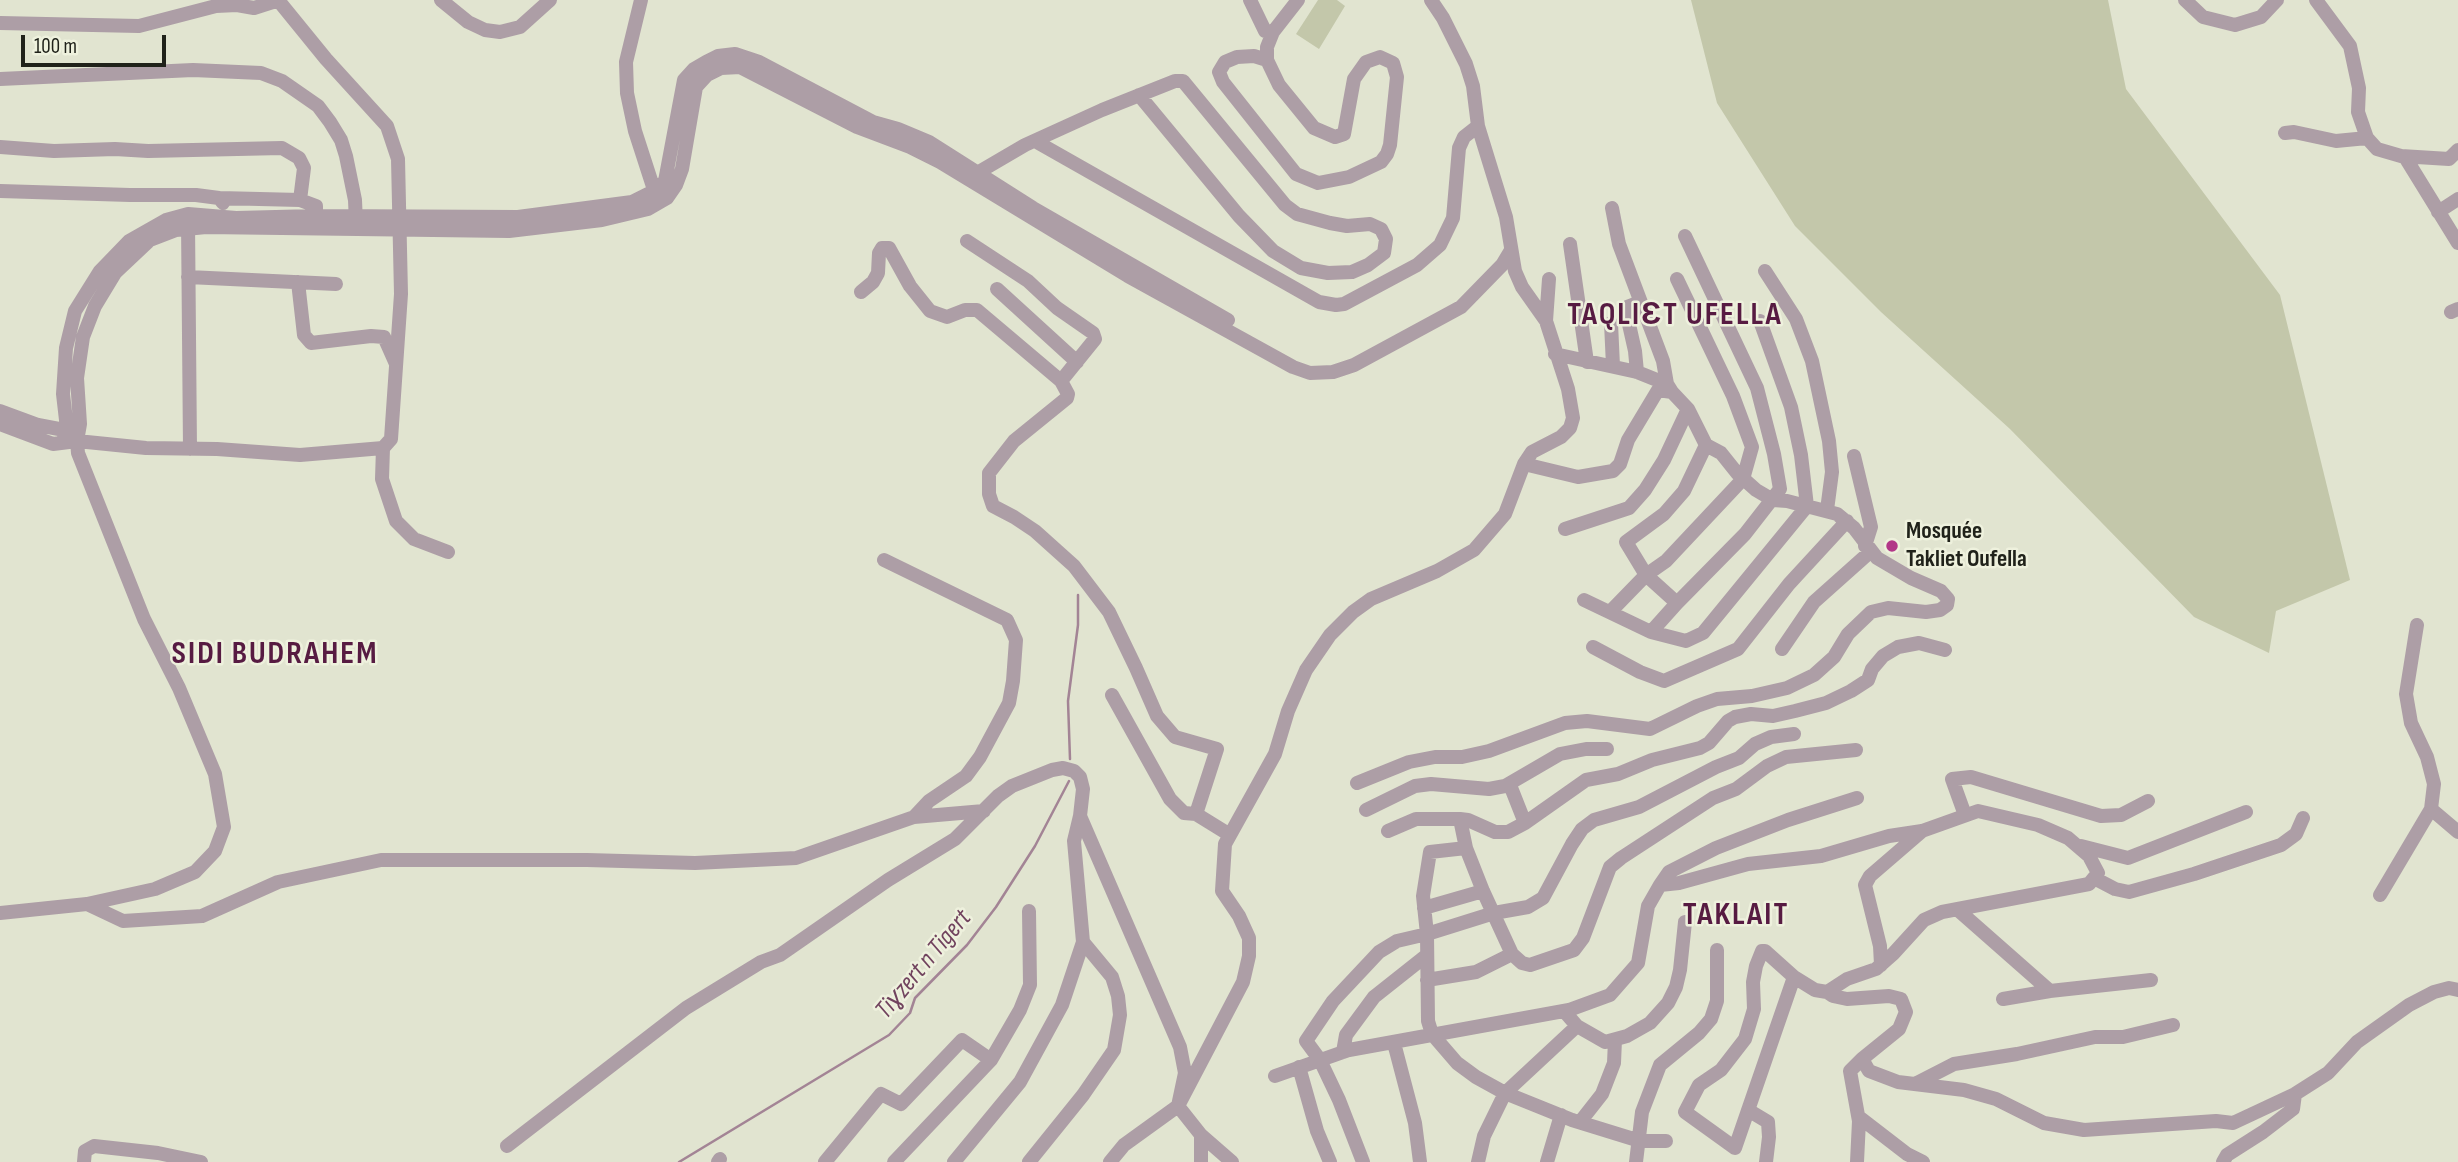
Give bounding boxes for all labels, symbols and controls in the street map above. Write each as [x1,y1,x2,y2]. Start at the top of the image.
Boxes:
scale bar [24,21,170,65]
text: 100 m [34,34,77,59]
district label: TAQLIƐT UFELLA [1569,297,1781,335]
place label: Mosquée Takliet Oufella [1906,518,2027,574]
marker: Mosquée Takliet Oufella [1884,538,1900,554]
district label: SIDI BUDRAHEM [173,636,377,674]
district label: TAKLAIT [1684,897,1788,935]
water label: Tiɣzert n Tigert [869,904,979,1026]

